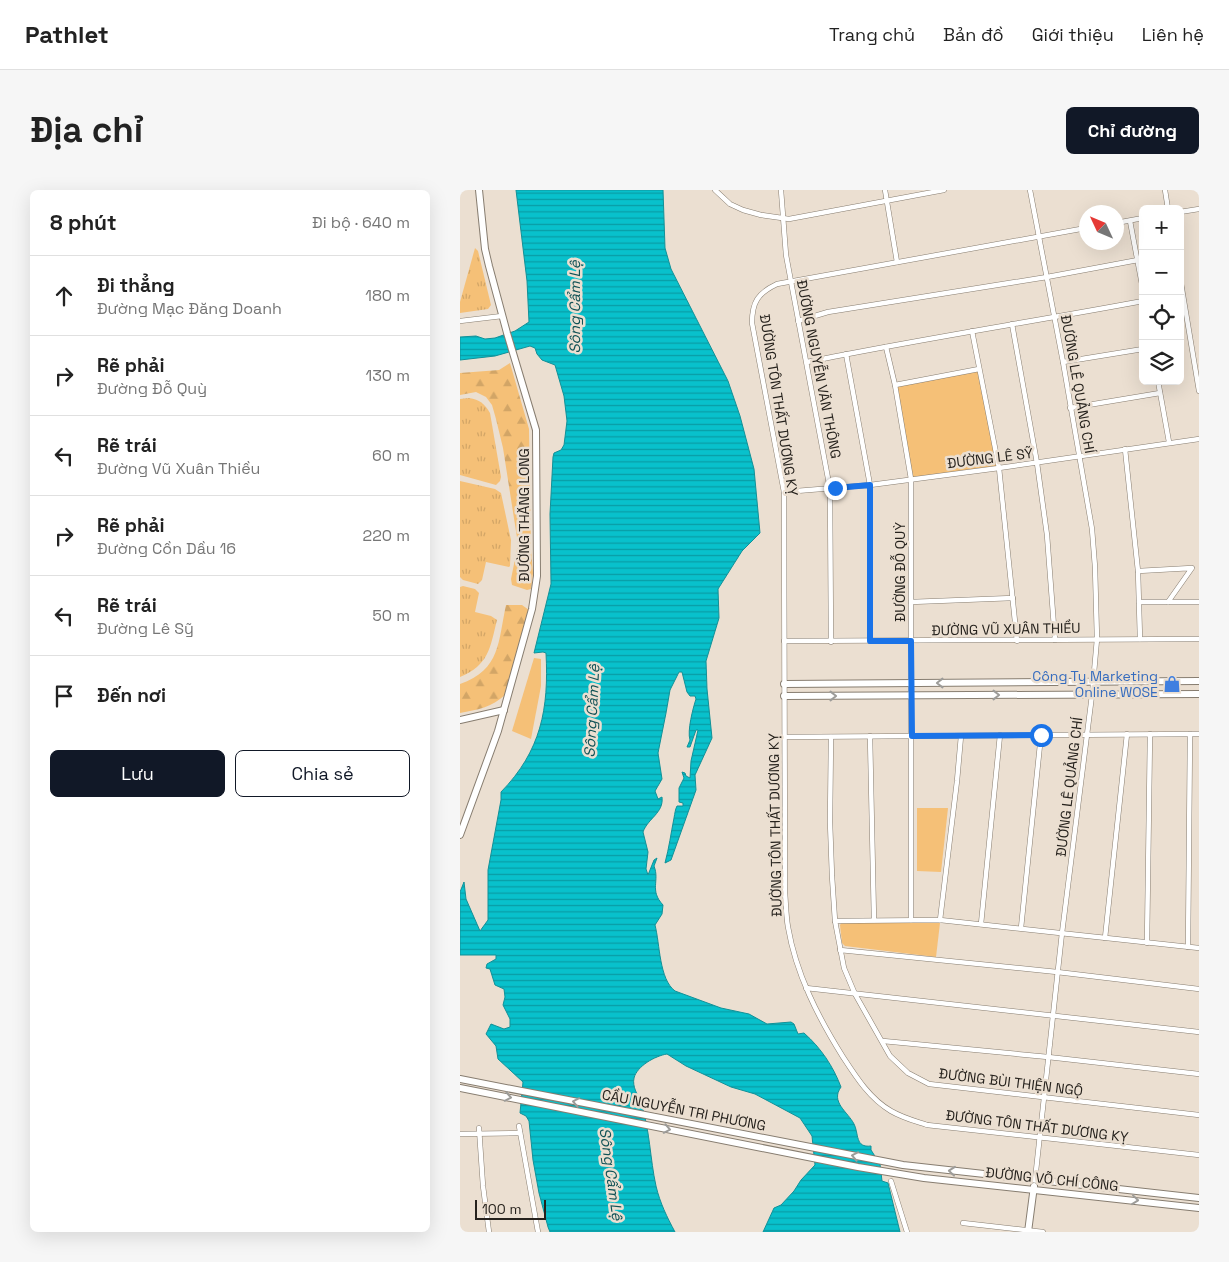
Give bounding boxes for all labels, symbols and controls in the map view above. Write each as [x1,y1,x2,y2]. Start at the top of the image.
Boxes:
text: Pathlet [25,19,109,50]
text: Trang chủ [829,23,915,46]
text: Bản đồ [943,23,1004,46]
text: Giới thiệu [1032,23,1114,46]
text: Liên hệ [1142,23,1204,46]
button: Chỉ đường [1066,107,1199,154]
text: Địa chỉ [30,108,143,152]
north arrow [1079,205,1124,250]
map controls [1139,205,1184,385]
button: + [1139,205,1184,250]
text: 8 phút [50,209,117,236]
text: Đi bộ · 640 m [312,212,410,233]
button: − [1139,250,1184,295]
water label: Sông Cẩm Lệ [565,259,584,354]
text: Đi thẳng [97,273,175,298]
street label: ĐƯỜNG NGUYỄN VĂN THÔNG [793,278,846,460]
icon: ahead [50,282,78,310]
text: 180 m [365,285,410,306]
button: locate [1139,295,1184,340]
text: Đường Mạc Đăng Doanh [97,298,282,319]
street label: ĐƯỜNG TÔN THẤT DƯƠNG KỴ [756,313,802,498]
street label: ĐƯỜNG LÊ QUẢNG CHÍ [1057,313,1099,455]
button: layers [1139,340,1184,385]
text: Rẽ phải [97,353,165,378]
icon: right [50,362,78,390]
text: 130 m [366,365,410,386]
text: Đường Đỗ Quỳ [97,378,207,399]
text: Rẽ trái [97,433,157,458]
icon: left [50,442,78,470]
street label: ĐƯỜNG LÊ SỸ [946,444,1034,472]
text: 60 m [372,445,410,466]
street label: ĐƯỜNG THĂNG LONG [515,448,533,582]
text: Đường Vũ Xuân Thiều [97,458,260,479]
route end [824,477,847,500]
text: Rẽ phải [97,513,165,538]
icon: right [50,522,78,550]
street label: ĐƯỜNG ĐỖ QUỲ [890,522,909,622]
text: 220 m [363,525,410,546]
text: Đường Cồn Dầu 16 [97,538,236,559]
text: Rẽ trái [97,593,157,618]
icon: left [50,602,78,630]
text: 50 m [372,605,410,626]
text: Đường Lê Sỹ [97,618,194,639]
street label: ĐƯỜNG VŨ XUÂN THIỀU [931,619,1081,639]
water label: Sông Cẩm Lệ [580,663,603,758]
place label: Công Ty Marketing Online WOSE [1032,667,1158,701]
shop icon: Công Ty Marketing Online WOSE [1162,674,1182,694]
one-way arrow [936,678,944,688]
icon: arrive [50,682,78,710]
text: Đến nơi [97,683,166,708]
one-way arrow [992,690,1000,700]
one-way arrow [830,691,837,701]
street label: ĐƯỜNG LÊ QUẢNG CHÍ [1052,716,1087,858]
route start [1030,724,1053,747]
street label: ĐƯỜNG TÔN THẤT DƯƠNG KỴ [764,732,786,917]
button: Lưu [50,750,225,797]
button: Chia sẻ [235,750,410,797]
street label: ĐƯỜNG BÙI THIỆN NGỘ [938,1064,1084,1100]
street label: CẦU NGUYỄN TRI PHƯƠNG [601,1084,768,1135]
one-way arrow [503,1092,512,1102]
one-way arrow [571,1097,580,1108]
street label: ĐƯỜNG TÔN THẤT DƯƠNG KỴ [945,1106,1130,1146]
one-way arrow [663,1123,672,1134]
water label: Sông Cẩm Lệ [596,1126,628,1222]
one-way arrow [851,1151,860,1162]
street label: ĐƯỜNG VÕ CHÍ CÔNG [985,1163,1119,1195]
one-way arrow [948,1166,956,1177]
one-way arrow [1131,1194,1139,1205]
scale bar [475,1197,546,1220]
text: 100 m [482,1200,521,1218]

